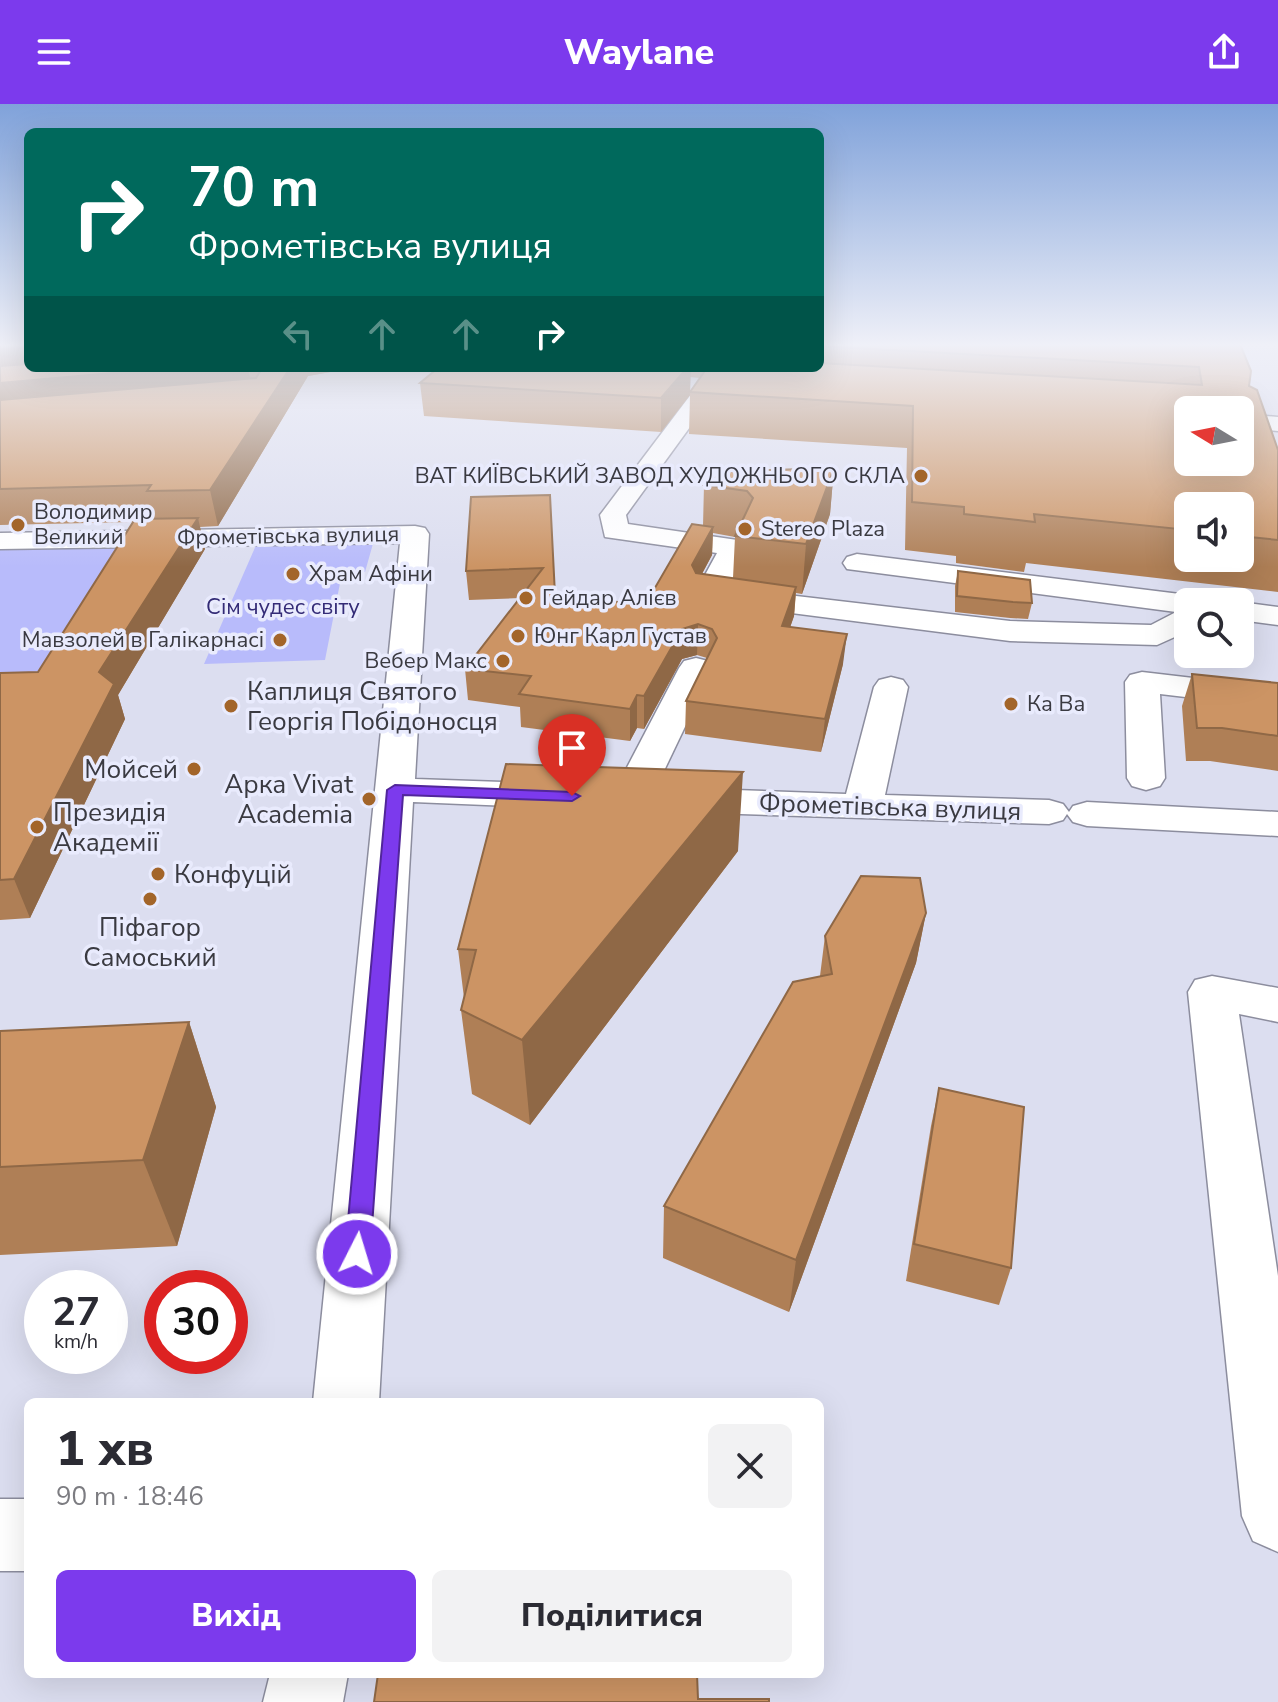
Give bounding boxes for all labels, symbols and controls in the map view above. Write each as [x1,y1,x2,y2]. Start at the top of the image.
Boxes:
text: Waylane [564,28,714,77]
icon: menu [32,30,76,74]
icon: share [1202,30,1246,74]
text: 70 m [188,149,319,226]
icon: right [56,160,160,264]
text: Фрометівська вулиця [188,222,552,271]
icon: left [276,312,320,356]
icon: ahead [360,312,404,356]
icon: ahead [444,312,488,356]
icon: right [528,312,572,356]
north arrow [1174,396,1254,476]
map controls [1174,396,1254,668]
place label: ВАТ КИЇВСЬКИЙ ЗАВОД ХУДОЖНЬОГО СКЛА [415,461,905,491]
marker: ВАТ КИЇВСЬКИЙ ЗАВОД ХУДОЖНЬОГО СКЛА [912,467,930,485]
button: sound [1174,492,1254,572]
place label: Володимир Великий [34,497,152,552]
place label: Stereo Plaza [761,514,885,544]
marker: Володимир Великий [9,516,27,534]
street label: Фрометівська вулиця [177,519,399,553]
marker: Stereo Plaza [736,520,754,538]
place label: Храм Афіни [309,559,433,589]
marker: Храм Афіни [284,565,302,583]
place label: Гейдар Алієв [542,583,676,613]
button: search [1174,588,1254,668]
marker: Гейдар Алієв [517,589,535,607]
park label: Сім чудес світу [206,592,360,622]
place label: Юнг Карл Густав [534,621,707,651]
place label: Мавзолей в Галікарнасі [22,625,264,655]
marker: Юнг Карл Густав [509,627,527,645]
marker: Мавзолей в Галікарнасі [271,631,289,649]
place label: Вебер Макс [364,646,487,676]
marker: Вебер Макс [494,652,512,670]
place label: Каплиця Святого Георгія Побідоносця [247,674,498,739]
place label: Ка Ва [1027,689,1085,719]
marker: Ка Ва [1002,695,1020,713]
marker: Каплиця Святого Георгія Побідоносця [222,697,240,715]
pin [538,714,606,796]
icon: arrive [550,726,594,770]
place label: Мойсей [84,752,178,787]
marker: Мойсей [185,760,203,778]
place label: Арка Vivat Academia [224,767,354,832]
street label: Фрометівська вулиця [758,785,1022,829]
marker: Арка Vivat Academia [360,790,378,808]
place label: Президія Академії [53,795,166,860]
marker: Президія Академії [28,818,46,836]
place label: Конфуцій [174,857,292,892]
marker: Конфуцій [149,865,167,883]
marker: Піфагор Самоський [141,890,159,908]
place label: Піфагор Самоський [83,910,217,975]
position arrow [315,1212,399,1296]
speed limit sign: 30 [144,1270,248,1374]
text: 27 [52,1285,100,1339]
text: km/h [54,1328,98,1355]
text: 1 хв [56,1416,154,1482]
button: close [708,1424,792,1508]
text: 90 m · 18:46 [56,1479,204,1514]
button: Вихід [56,1570,416,1662]
button: Поділитися [432,1570,792,1662]

